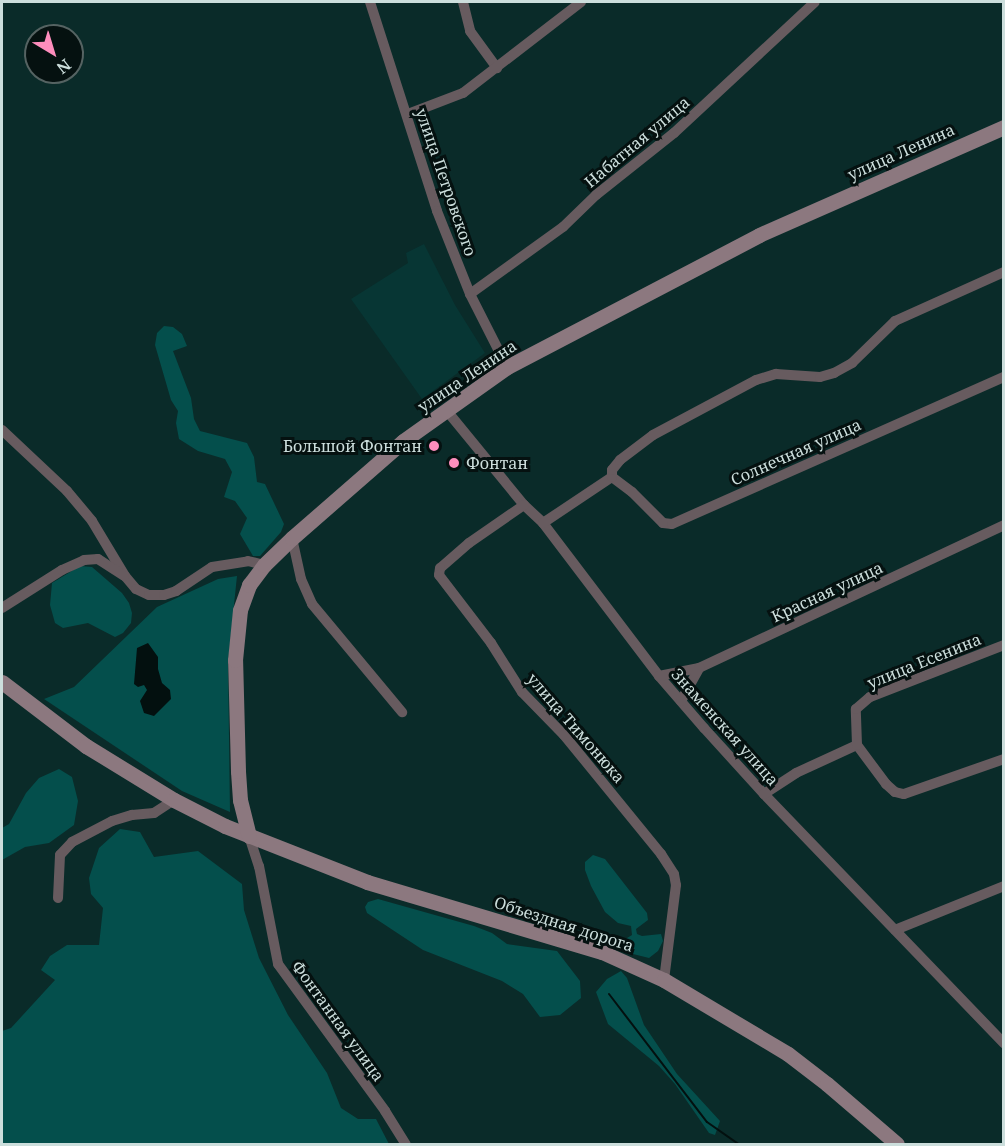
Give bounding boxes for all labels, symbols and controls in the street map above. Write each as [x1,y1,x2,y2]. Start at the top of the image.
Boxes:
north arrow [24,24,84,84]
text: N [52,54,76,79]
street label: Набатная улица [581,92,693,192]
street label: улица Петровского [412,106,480,258]
street label: улица Ленина [844,120,958,184]
street label: улица Ленина [414,336,520,416]
street label: Солнечная улица [728,415,864,489]
place label: Большой Фонтан [283,436,422,456]
marker: Большой Фонтан [427,439,441,453]
place label: Фонтан [466,453,528,473]
marker: Фонтан [447,456,461,470]
street label: Красная улица [768,558,886,626]
street label: улица Есенина [864,629,984,693]
street label: Знаменская улица [667,664,783,790]
street label: улица Тимонюка [523,669,629,787]
street label: Объездная дорога [492,892,636,956]
street label: Фонтанная улица [288,957,388,1085]

